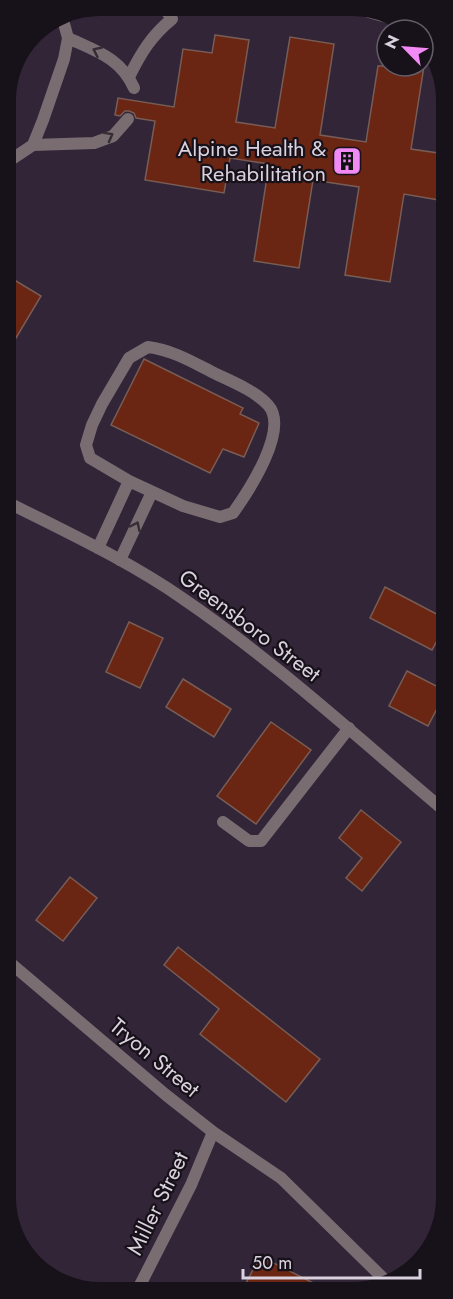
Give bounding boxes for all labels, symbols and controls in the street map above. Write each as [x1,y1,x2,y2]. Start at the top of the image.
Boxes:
north arrow [375,18,435,78]
text: N [379,31,405,52]
one-way arrow [92,47,103,59]
one-way arrow [103,132,113,143]
place label: Alpine Health & Rehabilitation [178,132,326,189]
building icon: Alpine Health & Rehabilitation [331,145,363,177]
one-way arrow [128,521,140,532]
street label: Greensboro Street [172,561,328,689]
street label: Tryon Street [103,1010,207,1105]
street label: Miller Street [118,1145,196,1260]
scale bar [243,1242,420,1280]
text: 50 m [252,1250,292,1276]

